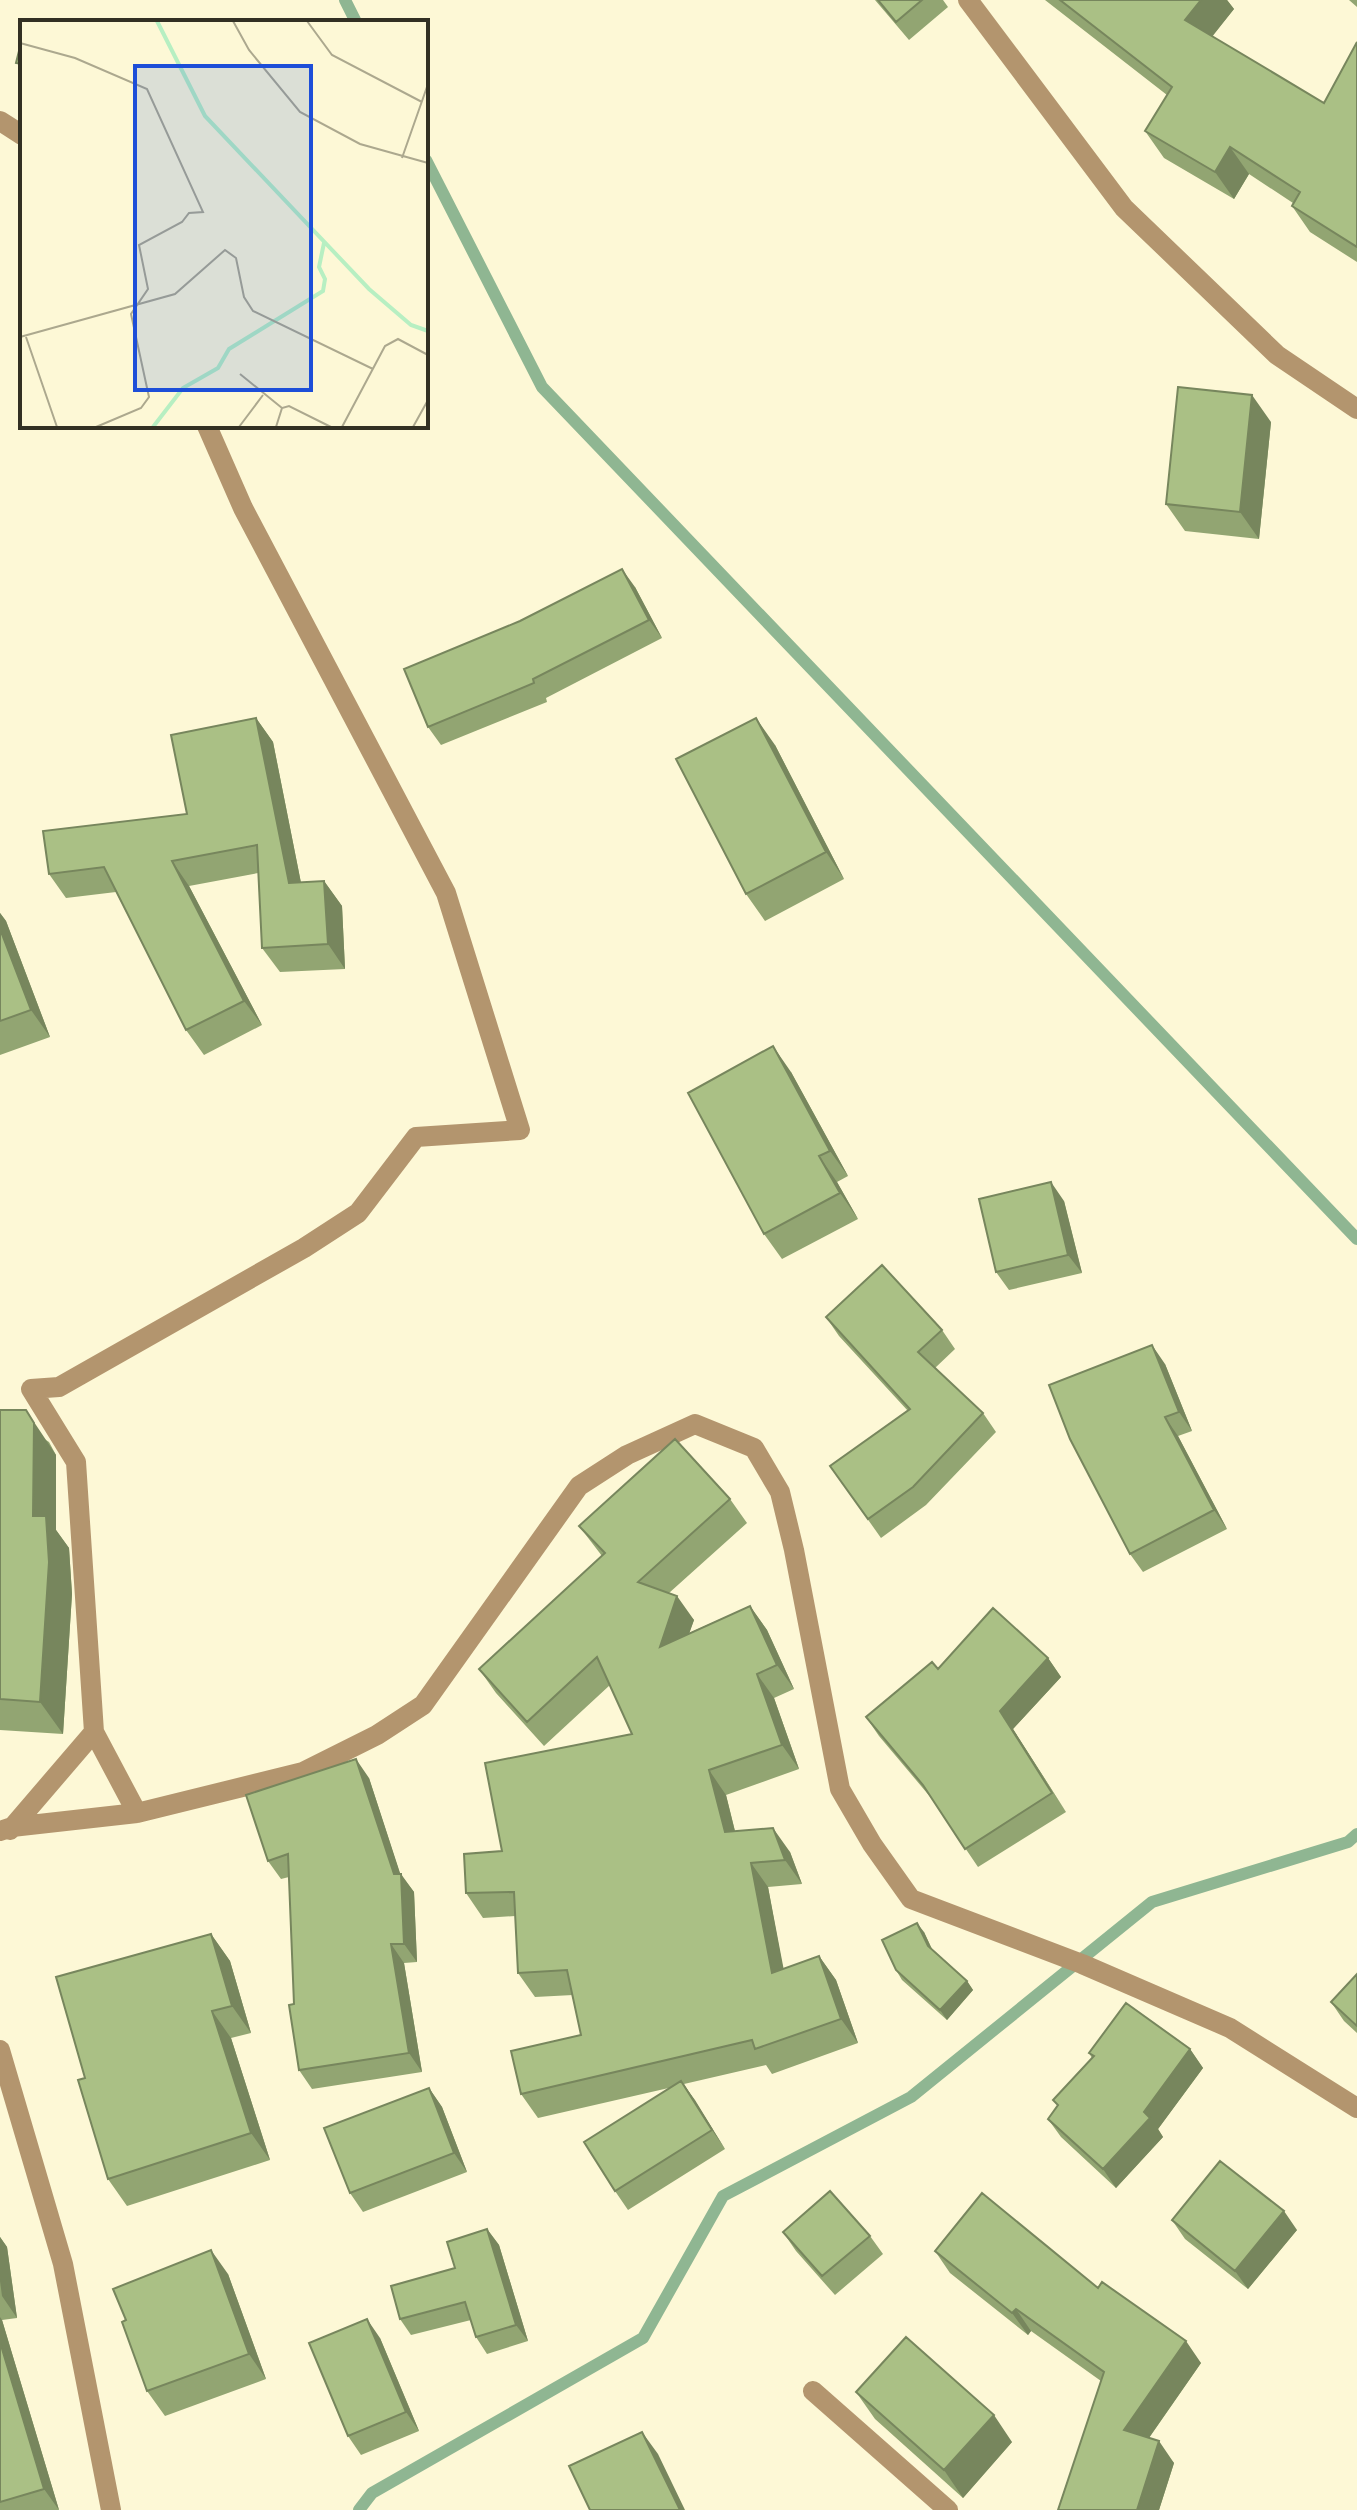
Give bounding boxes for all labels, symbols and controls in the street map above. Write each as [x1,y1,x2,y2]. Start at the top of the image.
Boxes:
inset map [20,20,428,428]

